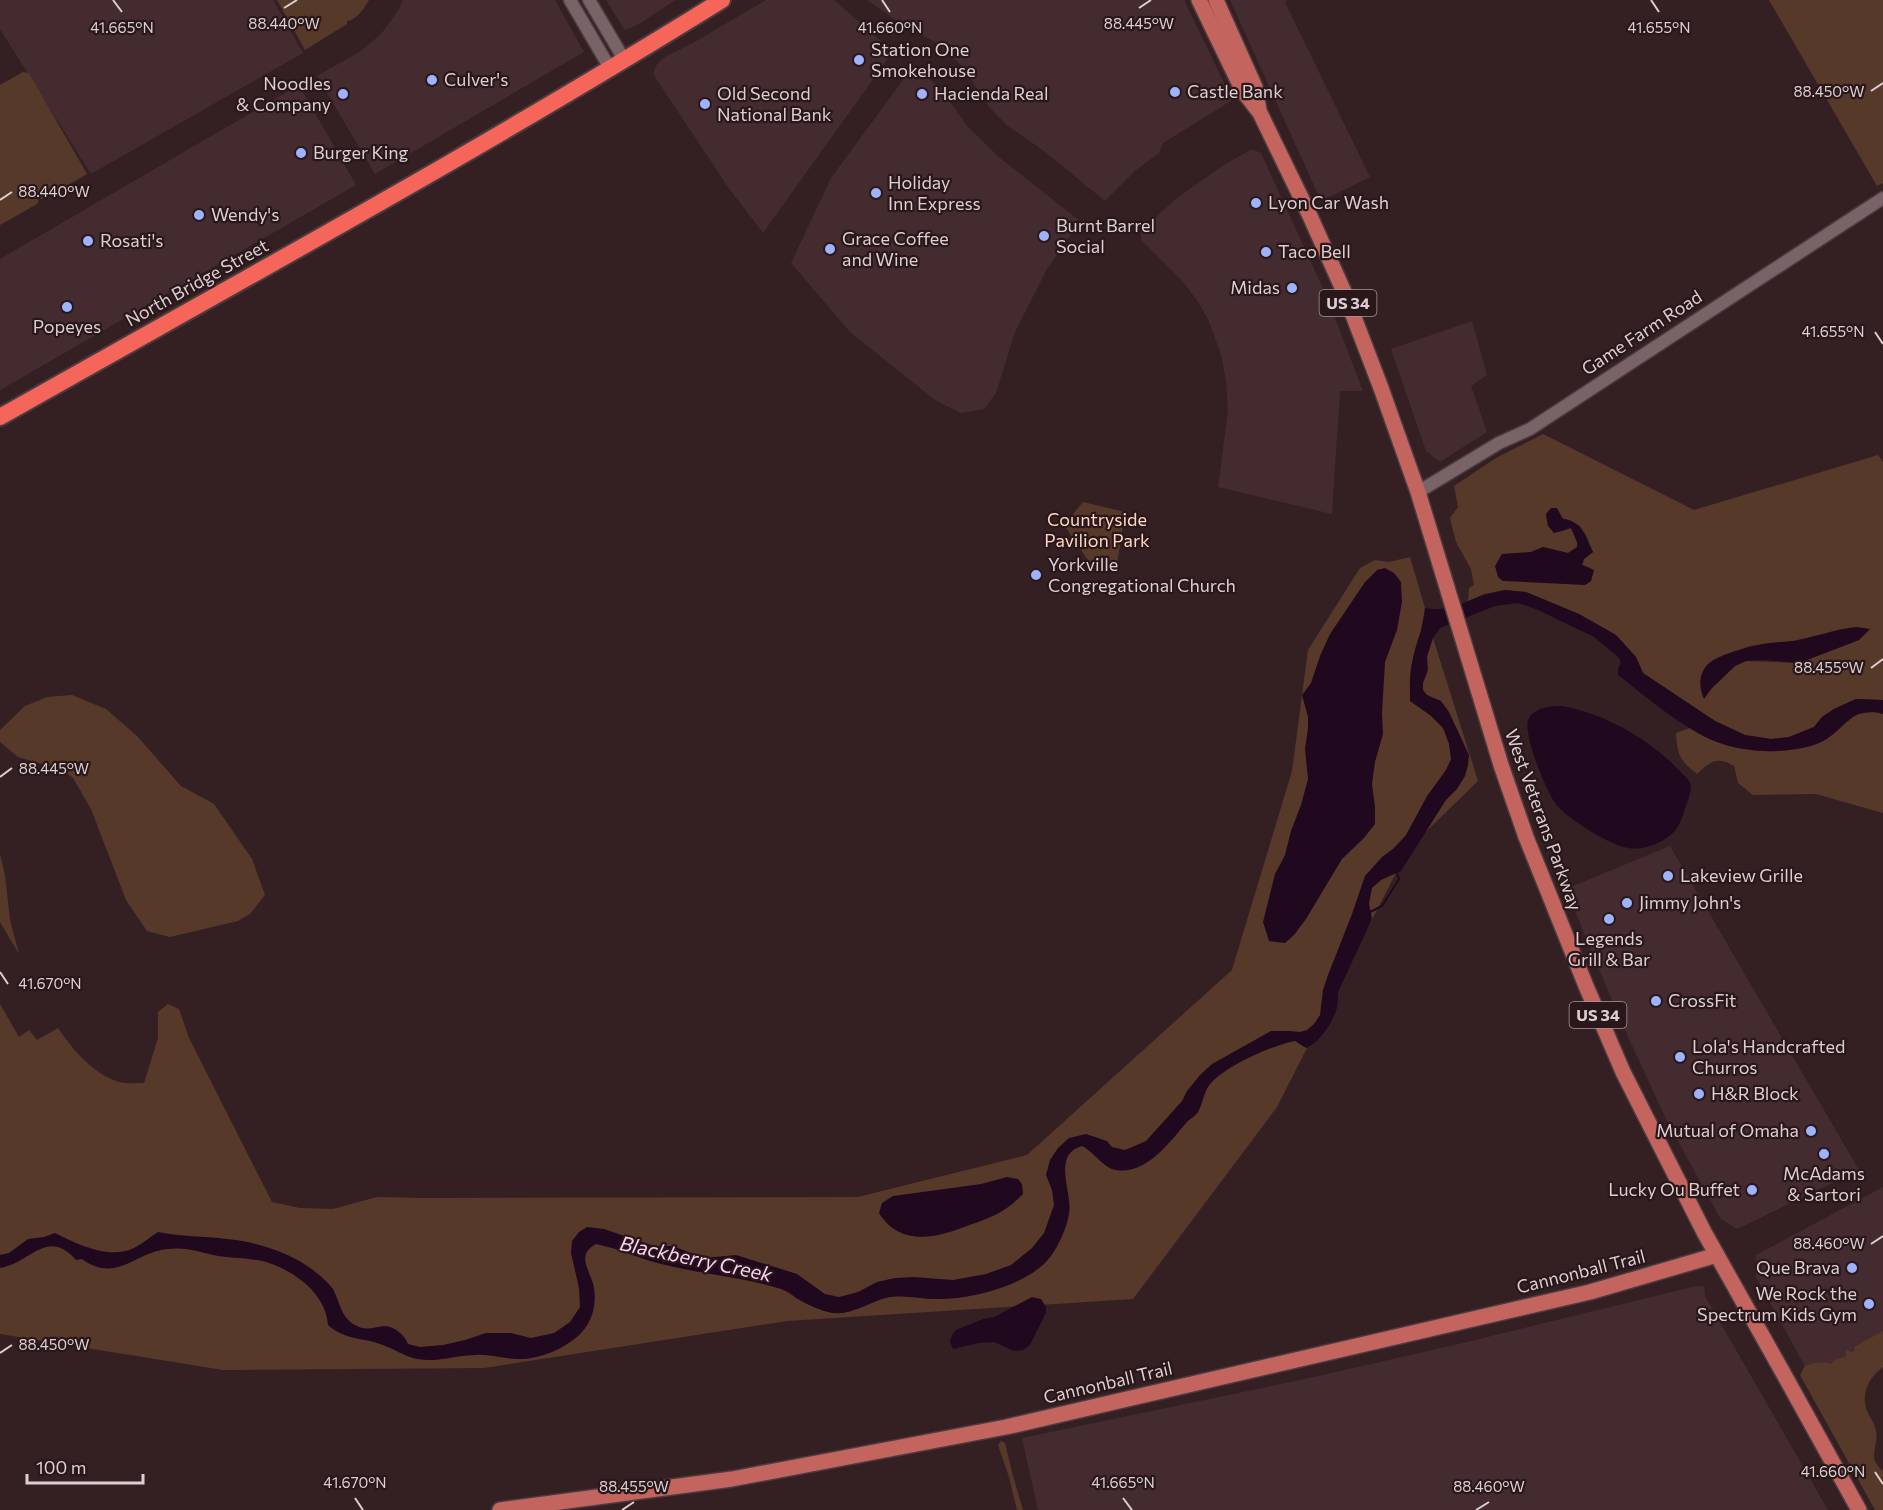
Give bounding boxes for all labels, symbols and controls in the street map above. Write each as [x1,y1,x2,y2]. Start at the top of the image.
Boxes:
text: 88.440°W [248,14,320,32]
text: 88.445°W [1104,14,1174,32]
text: 41.665°N [90,18,154,36]
text: 41.660°N [858,18,922,36]
text: 41.655°N [1628,18,1690,36]
place label: Station One Smokehouse [871,38,976,81]
marker: Station One Smokehouse [852,53,866,67]
place label: Culver's [444,68,508,90]
place label: Noodles & Company [236,72,331,115]
marker: Culver's [425,73,439,87]
place label: Castle Bank [1187,80,1283,102]
place label: Old Second National Bank [717,82,832,125]
place label: Hacienda Real [934,82,1048,104]
text: 88.450°W [1793,82,1865,100]
marker: Castle Bank [1168,85,1182,99]
marker: Noodles & Company [336,87,350,101]
marker: Hacienda Real [915,87,929,101]
marker: Old Second National Bank [698,97,712,111]
place label: Burger King [313,141,409,163]
marker: Burger King [294,146,308,160]
place label: Holiday Inn Express [888,171,981,214]
text: 88.440°W [18,182,90,200]
marker: Holiday Inn Express [869,186,883,200]
place label: Lyon Car Wash [1268,191,1389,213]
marker: Lyon Car Wash [1249,196,1263,210]
place label: Wendy's [211,203,279,225]
marker: Wendy's [192,208,206,222]
place label: Burnt Barrel Social [1056,214,1155,257]
place label: Grace Coffee and Wine [842,227,949,270]
place label: Rosati's [100,229,163,251]
marker: Burnt Barrel Social [1037,229,1051,243]
marker: Rosati's [81,234,95,248]
street label: North Bridge Street [121,234,272,331]
place label: Taco Bell [1278,240,1351,262]
marker: Grace Coffee and Wine [823,242,837,256]
marker: Taco Bell [1259,245,1273,259]
place label: Midas [1230,276,1280,298]
marker: Midas [1285,281,1299,295]
street label: Game Farm Road [1577,285,1706,379]
road number: US 34 [1320,290,1376,316]
marker: Popeyes [60,300,74,314]
place label: Popeyes [33,315,101,337]
text: 41.655°N [1802,322,1864,340]
park label: Countryside Pavilion Park [1044,508,1150,551]
place label: Yorkville Congregational Church [1048,553,1236,596]
marker: Yorkville Congregational Church [1029,568,1043,582]
text: 88.455°W [1794,658,1864,676]
street label: West Veterans Parkway [1501,726,1587,913]
text: 88.445°W [19,759,89,777]
place label: Lakeview Grille [1680,864,1803,886]
marker: Lakeview Grille [1661,869,1675,883]
place label: Jimmy John's [1639,891,1741,913]
marker: Jimmy John's [1620,896,1634,910]
marker: Legends Grill & Bar [1602,912,1616,926]
place label: Legends Grill & Bar [1568,927,1650,970]
text: 41.670°N [18,974,82,992]
place label: CrossFit [1668,989,1736,1011]
marker: CrossFit [1649,994,1663,1008]
road number: US 34 [1570,1002,1626,1028]
place label: Lola's Handcrafted Churros [1692,1035,1846,1078]
marker: Lola's Handcrafted Churros [1673,1050,1687,1064]
place label: H&R Block [1711,1082,1799,1104]
marker: H&R Block [1692,1087,1706,1101]
place label: Mutual of Omaha [1656,1119,1799,1141]
marker: Mutual of Omaha [1804,1124,1818,1138]
marker: McAdams & Sartori [1817,1147,1831,1161]
place label: McAdams & Sartori [1783,1162,1865,1205]
place label: Lucky Ou Buffet [1608,1178,1740,1200]
marker: Lucky Ou Buffet [1745,1183,1759,1197]
water label: Blackberry Creek [618,1230,776,1286]
text: 88.460°W [1793,1234,1865,1252]
street label: Cannonball Trail [1514,1244,1647,1298]
place label: Que Brava [1756,1256,1840,1278]
marker: Que Brava [1845,1261,1859,1275]
place label: We Rock the Spectrum Kids Gym [1697,1282,1857,1325]
marker: We Rock the Spectrum Kids Gym [1862,1297,1876,1311]
text: 88.450°W [18,1335,90,1353]
street label: Cannonball Trail [1041,1356,1174,1408]
scale bar [27,1447,142,1485]
text: 100 m [36,1456,86,1478]
text: 41.660°N [1801,1462,1865,1480]
text: 41.670°N [323,1473,387,1491]
text: 41.665°N [1091,1473,1155,1491]
text: 88.455°W [599,1477,669,1495]
text: 88.460°W [1453,1477,1525,1495]

